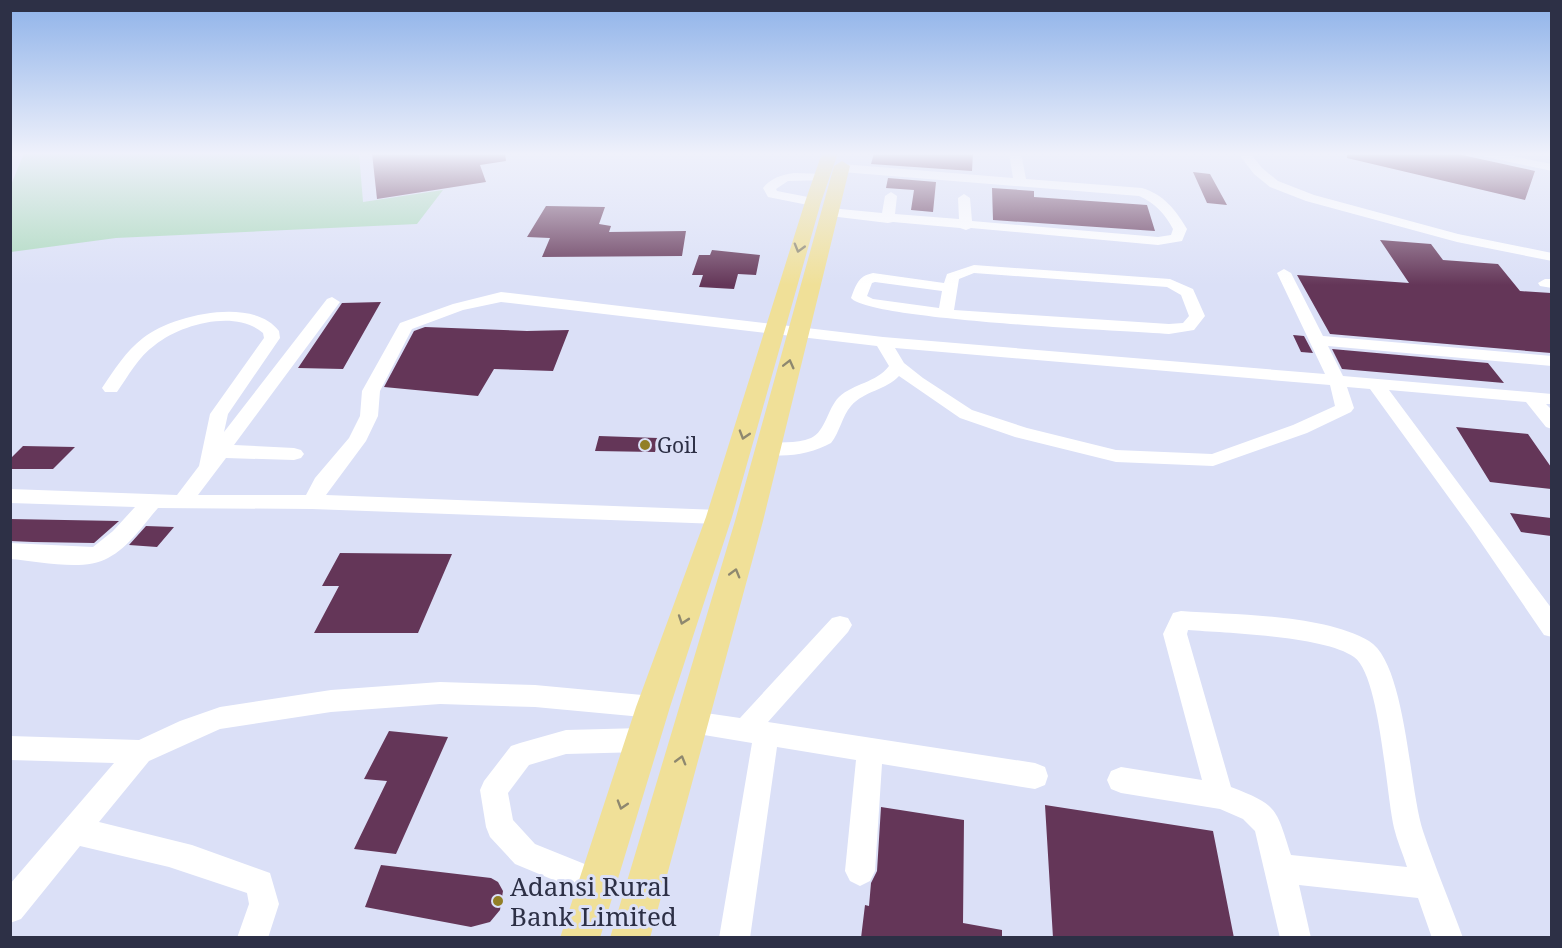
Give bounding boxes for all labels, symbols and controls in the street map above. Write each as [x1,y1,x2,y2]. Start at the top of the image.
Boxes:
one-way arrow [794,242,806,253]
one-way arrow [782,359,794,370]
one-way arrow [738,429,751,440]
place label: Goil [657,431,698,459]
marker: Goil [638,438,652,452]
one-way arrow [727,568,740,578]
one-way arrow [677,614,690,625]
one-way arrow [674,755,686,766]
one-way arrow [617,799,629,810]
place label: Adansi Rural Bank Limited [510,868,677,934]
marker: Adansi Rural Bank Limited [491,894,505,908]

